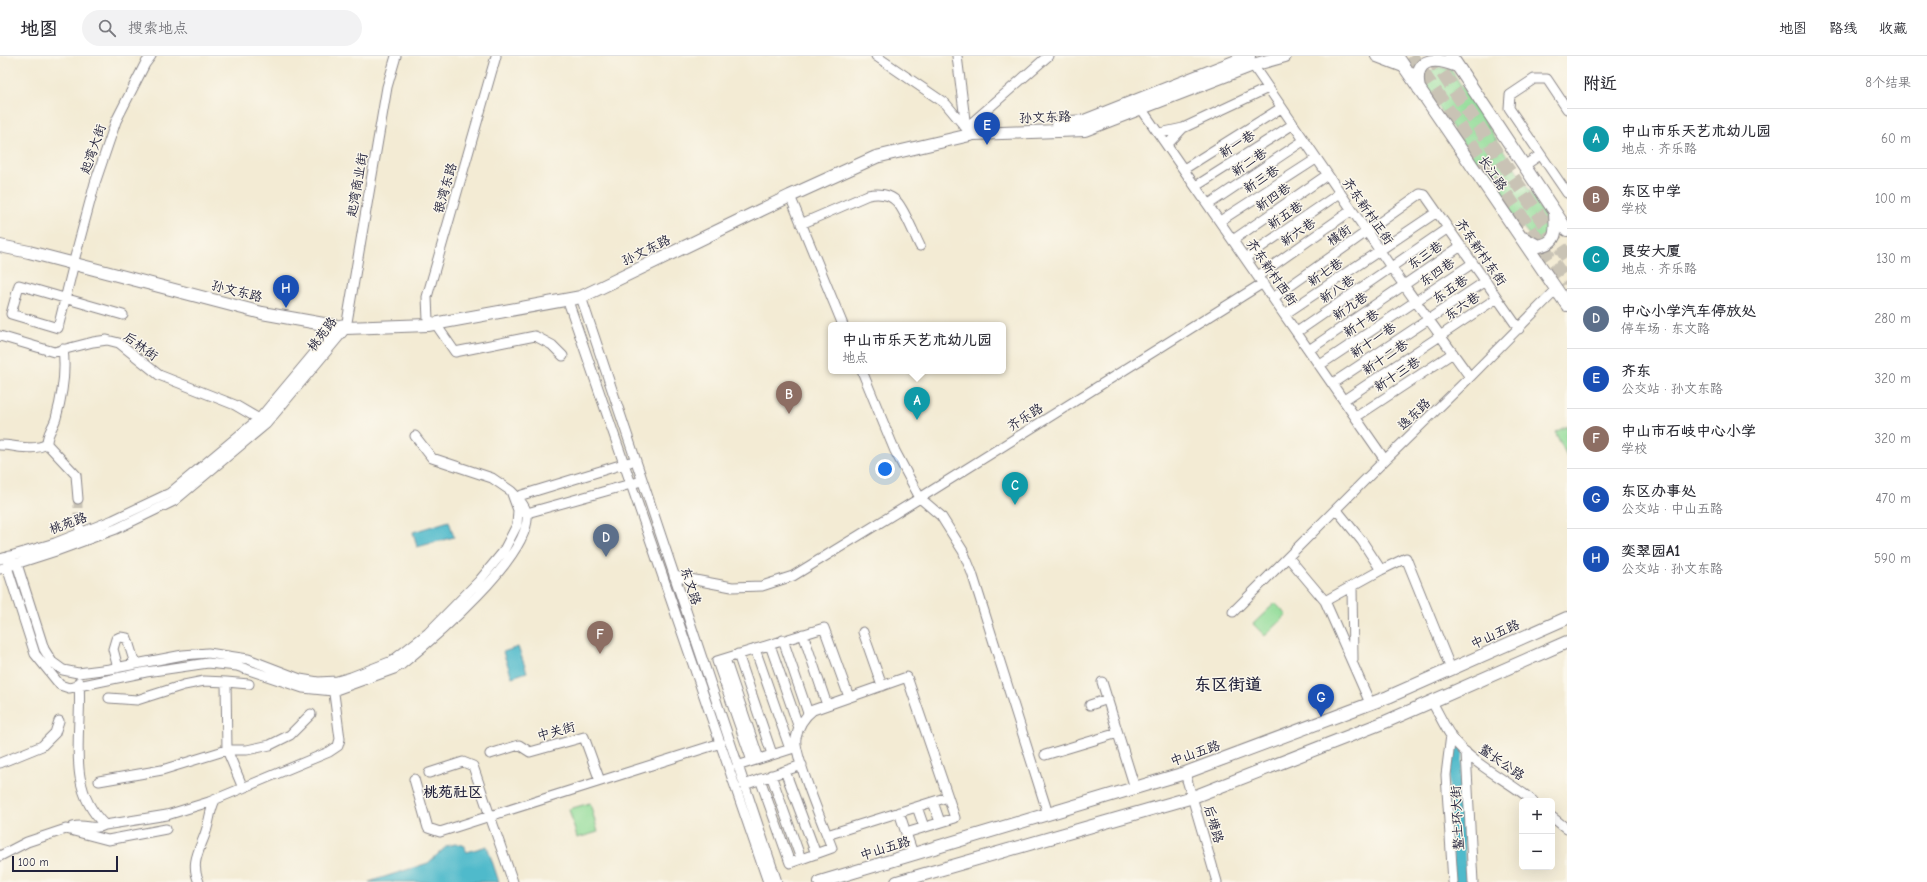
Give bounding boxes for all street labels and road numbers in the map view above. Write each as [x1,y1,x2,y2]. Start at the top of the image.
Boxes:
street label: 孙文东路 [1019,109,1071,125]
street label: 起湾大街 [77,122,109,176]
street label: 新一巷 [1216,127,1258,161]
street label: 新二巷 [1229,145,1269,179]
street label: 起湾商业街 [344,152,370,218]
street label: 长江路 [1476,153,1510,193]
street label: 银湾东路 [431,161,459,215]
street label: 新三巷 [1241,162,1281,196]
street label: 齐东新村正街 [1339,175,1397,247]
street label: 新四巷 [1253,180,1293,214]
street label: 新五巷 [1265,198,1305,232]
street label: 新六巷 [1278,215,1318,249]
street label: 齐东新村东街 [1452,216,1510,288]
street label: 横街 [1324,221,1354,249]
street label: 孙文东路 [619,232,673,268]
street label: 齐东新村西街 [1243,236,1301,308]
street label: 东三巷 [1405,238,1445,272]
street label: 新七巷 [1305,255,1345,289]
street label: 东四巷 [1417,255,1457,289]
street label: 新八巷 [1317,272,1357,306]
street label: 东五巷 [1430,272,1470,306]
street label: 孙文东路 [210,277,264,305]
street label: 新九巷 [1330,289,1370,323]
street label: 东六巷 [1442,289,1482,323]
street label: 新十巷 [1341,306,1381,340]
street label: 桃苑路 [304,314,340,354]
street label: 新十一巷 [1347,319,1399,361]
street label: 后林街 [121,328,161,364]
street label: 新十二巷 [1359,336,1411,378]
street label: 新十三巷 [1371,354,1423,394]
street label: 逸东路 [1395,395,1433,433]
street label: 齐乐路 [1004,400,1046,434]
street label: 桃苑路 [47,509,89,537]
street label: 东文路 [678,565,704,607]
street label: 中山五路 [1468,617,1522,651]
street label: 中关街 [535,719,577,743]
street label: 中山五路 [1168,737,1222,769]
street label: 鳌长公路 [1476,741,1528,783]
street label: 鳌土环大街 [1448,785,1466,851]
street label: 后塘路 [1201,803,1227,845]
street label: 中山五路 [858,833,912,863]

